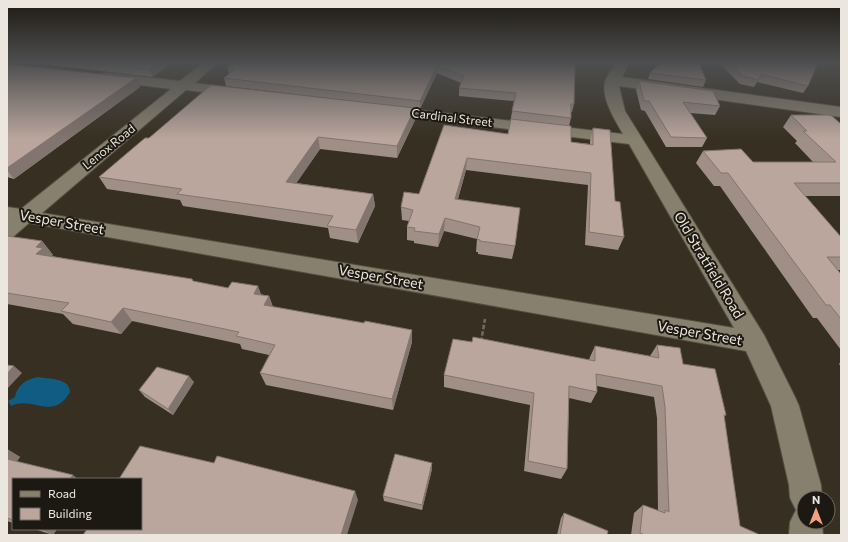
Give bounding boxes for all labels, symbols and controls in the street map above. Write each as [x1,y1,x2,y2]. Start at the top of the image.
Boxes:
street label: Cardinal Street [411,105,494,129]
street label: Lenox Road [79,121,138,172]
street label: Vesper Street [18,206,106,237]
street label: Old Stratfield Road [671,208,748,321]
street label: Vesper Street [337,261,425,292]
street label: Vesper Street [656,317,744,348]
legend [12,478,142,530]
text: Road [48,486,76,500]
north arrow [796,490,836,530]
text: N [812,493,820,506]
text: Building [48,506,92,520]

